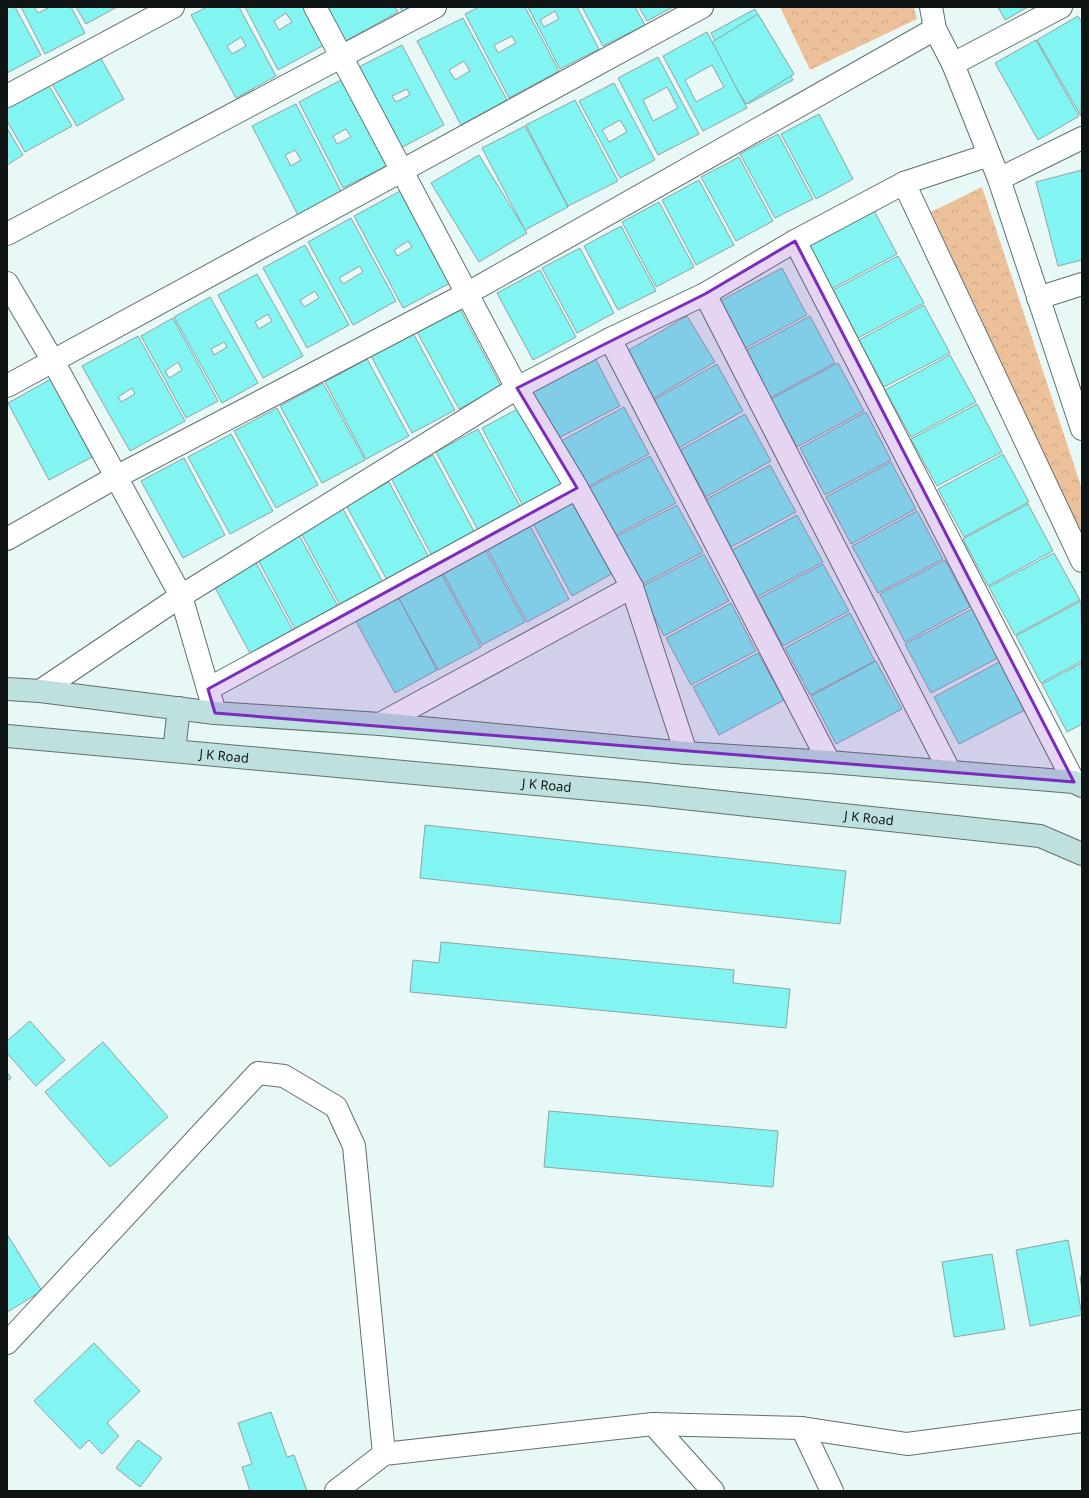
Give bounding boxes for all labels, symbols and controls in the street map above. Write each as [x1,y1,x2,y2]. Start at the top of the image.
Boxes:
street label: J K Road [197,744,250,767]
street label: J K Road [519,774,572,796]
street label: J K Road [841,806,895,829]

